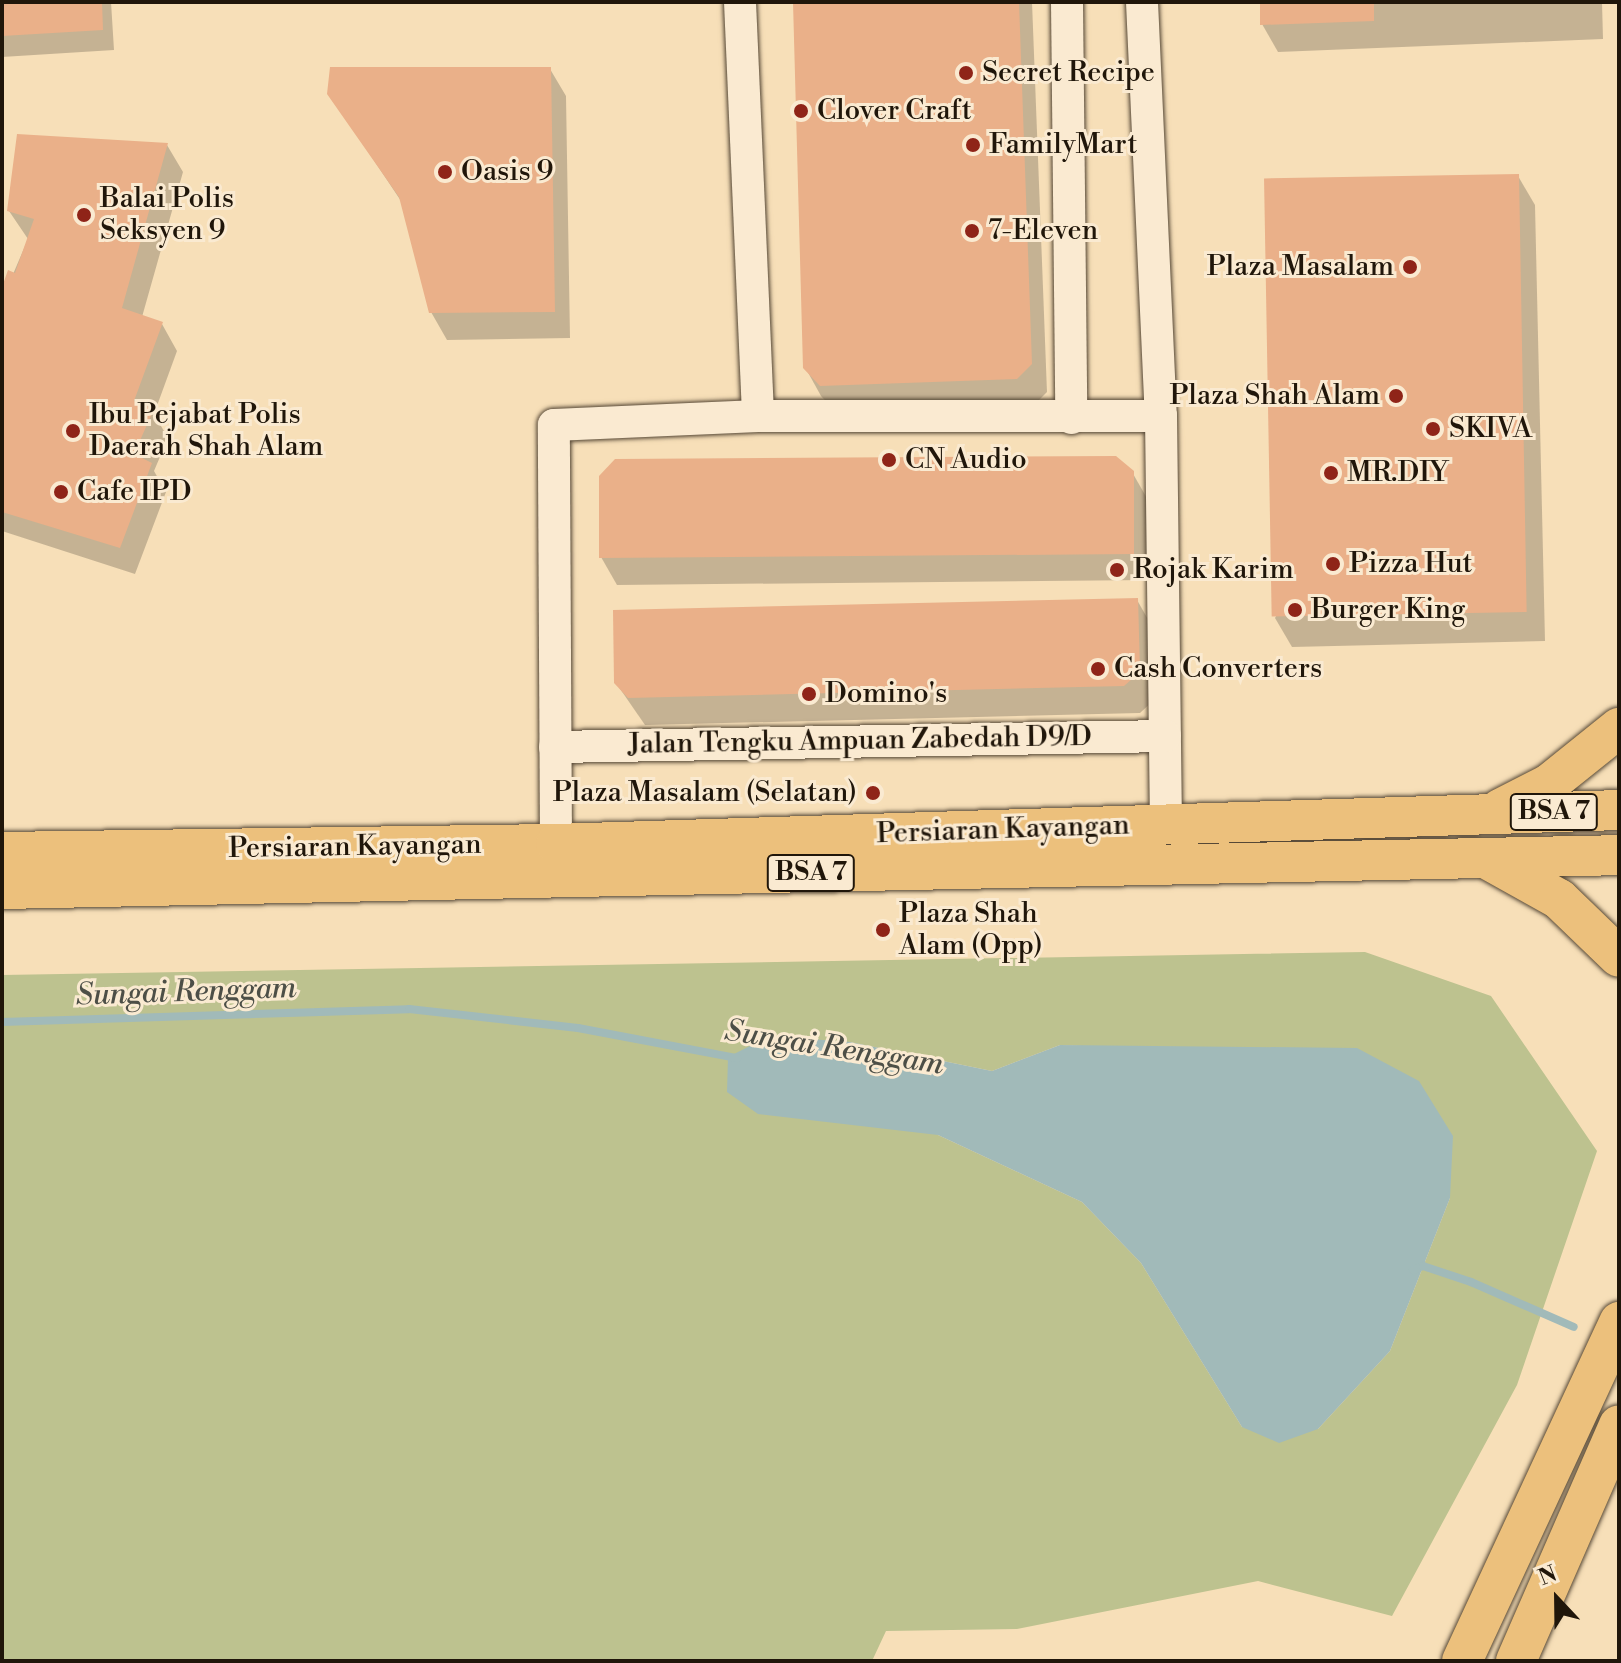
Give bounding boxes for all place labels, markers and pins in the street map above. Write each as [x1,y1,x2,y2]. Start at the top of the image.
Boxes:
place label: Secret Recipe [982,56,1155,90]
marker: Secret Recipe [957,64,975,82]
place label: Clover Craft [817,94,972,128]
marker: Clover Craft [792,102,810,120]
place label: FamilyMart [989,128,1137,162]
marker: FamilyMart [964,136,982,154]
place label: Oasis 9 [461,155,554,189]
marker: Oasis 9 [436,163,454,181]
place label: Balai Polis Seksyen 9 [100,182,234,248]
marker: Balai Polis Seksyen 9 [75,206,93,224]
place label: 7-Eleven [988,214,1098,248]
marker: 7-Eleven [963,222,981,240]
place label: Plaza Masalam [1207,250,1394,284]
marker: Plaza Masalam [1401,258,1419,276]
place label: Plaza Shah Alam [1169,379,1380,413]
marker: Plaza Shah Alam [1387,387,1405,405]
place label: Ibu Pejabat Polis Daerah Shah Alam [89,398,323,464]
place label: SKIVA [1449,412,1532,446]
marker: SKIVA [1424,420,1442,438]
marker: Ibu Pejabat Polis Daerah Shah Alam [64,422,82,440]
place label: CN Audio [905,443,1027,477]
marker: CN Audio [880,451,898,469]
place label: MR.DIY [1347,456,1448,490]
marker: MR.DIY [1322,464,1340,482]
place label: Cafe IPD [77,475,191,509]
marker: Cafe IPD [52,483,70,501]
place label: Pizza Hut [1349,547,1473,581]
place label: Rojak Karim [1133,553,1294,587]
marker: Pizza Hut [1324,555,1342,573]
marker: Rojak Karim [1108,561,1126,579]
place label: Burger King [1311,593,1466,627]
marker: Burger King [1286,601,1304,619]
place label: Cash Converters [1114,652,1322,686]
marker: Cash Converters [1089,660,1107,678]
place label: Domino's [825,677,947,711]
marker: Domino's [800,685,818,703]
place label: Plaza Masalam (Selatan) [553,776,857,810]
marker: Plaza Masalam (Selatan) [864,784,882,802]
place label: Plaza Shah Alam (Opp) [899,897,1043,963]
marker: Plaza Shah Alam (Opp) [874,921,892,939]

